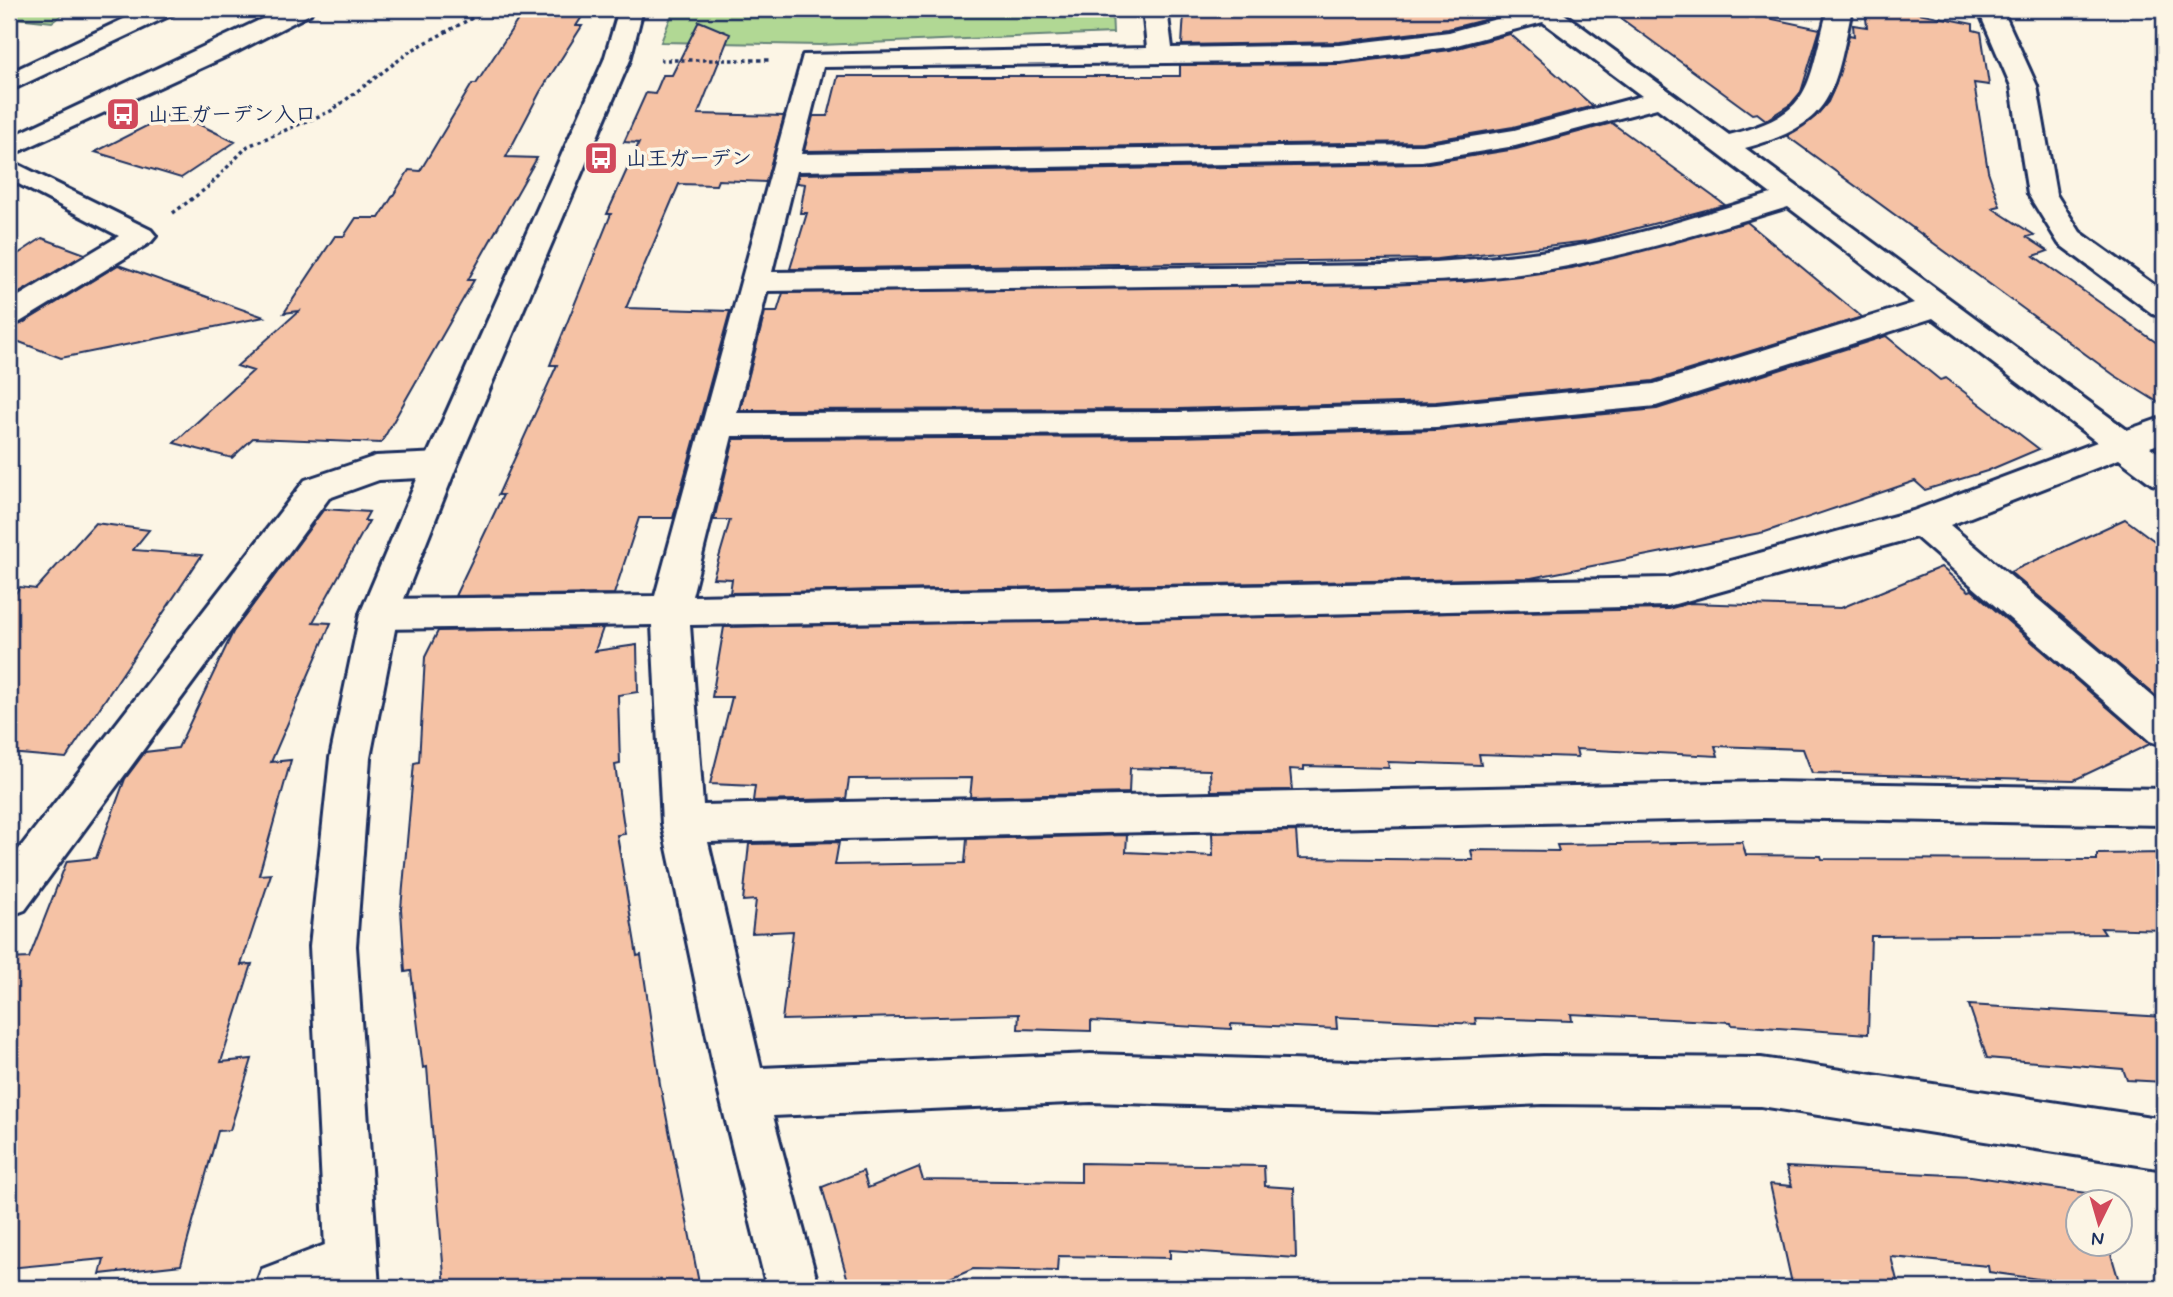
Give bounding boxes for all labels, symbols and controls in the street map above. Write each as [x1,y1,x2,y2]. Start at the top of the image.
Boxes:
bus stop icon: 山王ガーデン入口 [104,95,142,133]
place label: 山王ガーデン入口 [148,101,316,129]
bus stop icon: 山王ガーデン [582,139,620,177]
place label: 山王ガーデン [626,145,752,173]
north arrow [2064,1188,2134,1258]
text: N [2090,1225,2105,1251]

